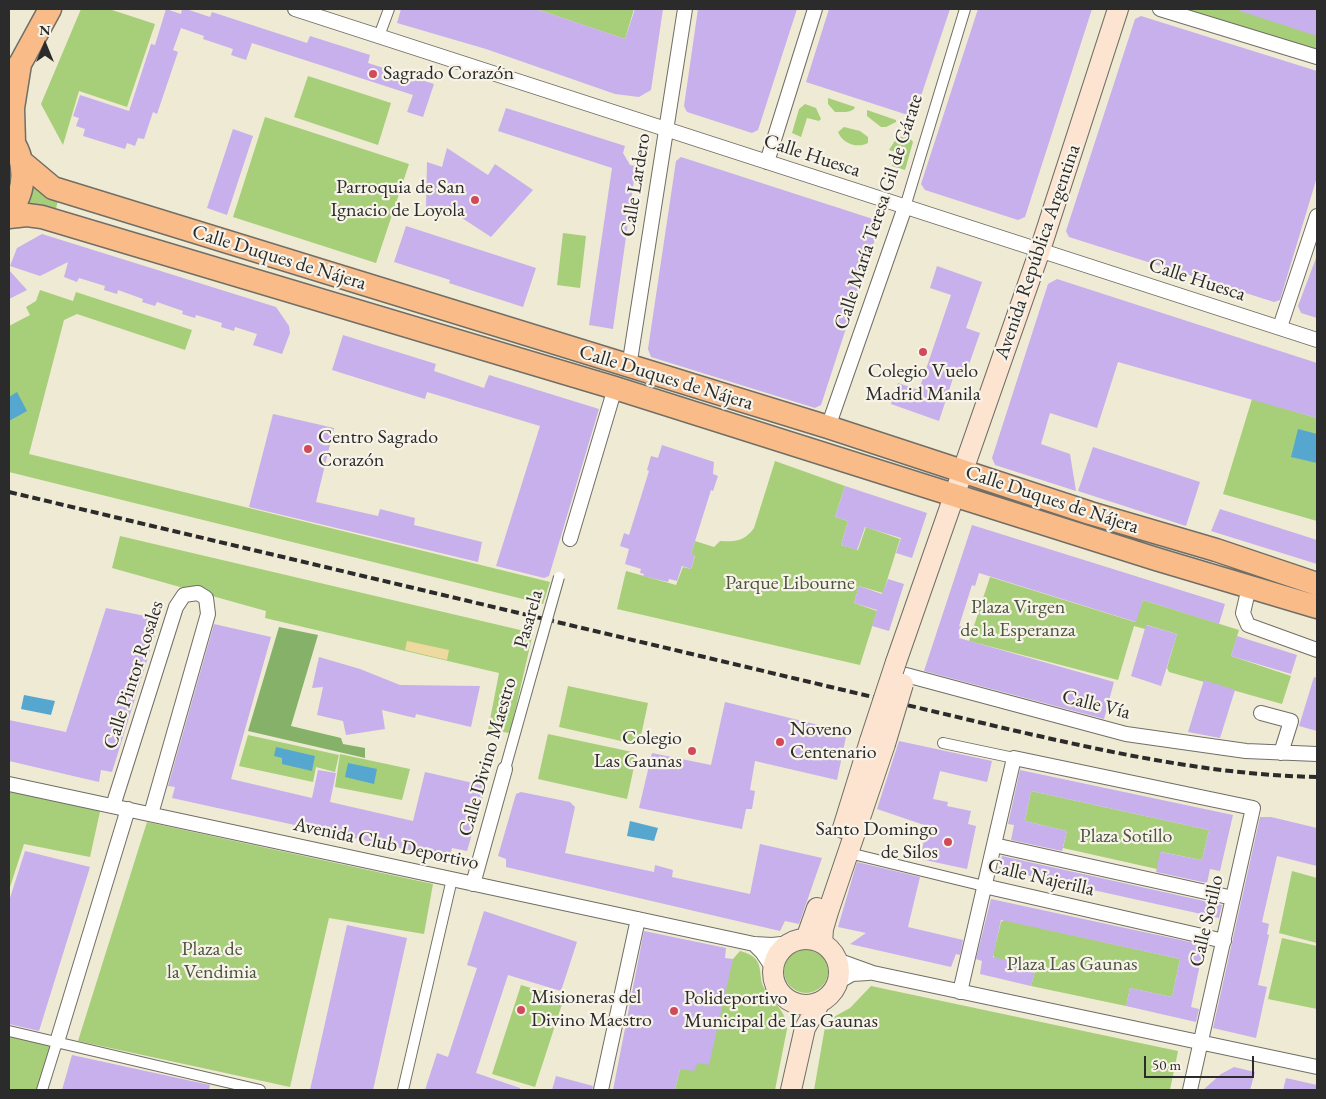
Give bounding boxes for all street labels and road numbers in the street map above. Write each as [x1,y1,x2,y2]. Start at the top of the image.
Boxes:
street label: Calle María Teresa Gil de Gárate [830,91,928,333]
street label: Calle Huesca [761,129,863,183]
street label: Calle Lardero [616,132,656,238]
street label: Avenida República Argentina [990,141,1086,363]
street label: Calle Duques de Nájera [189,220,369,296]
street label: Calle Huesca [1146,253,1248,307]
street label: Calle Duques de Nájera [576,340,756,416]
street label: Calle Duques de Nájera [962,461,1142,539]
street label: Pasarela [509,587,549,651]
street label: Calle Pintor Rosales [99,598,169,752]
street label: Calle Divino Maestro [454,675,522,839]
street label: Calle Vía [1059,685,1133,725]
street label: Avenida Club Deportivo [291,813,481,875]
street label: Calle Najerilla [985,854,1097,902]
street label: Calle Sotillo [1185,873,1229,969]

